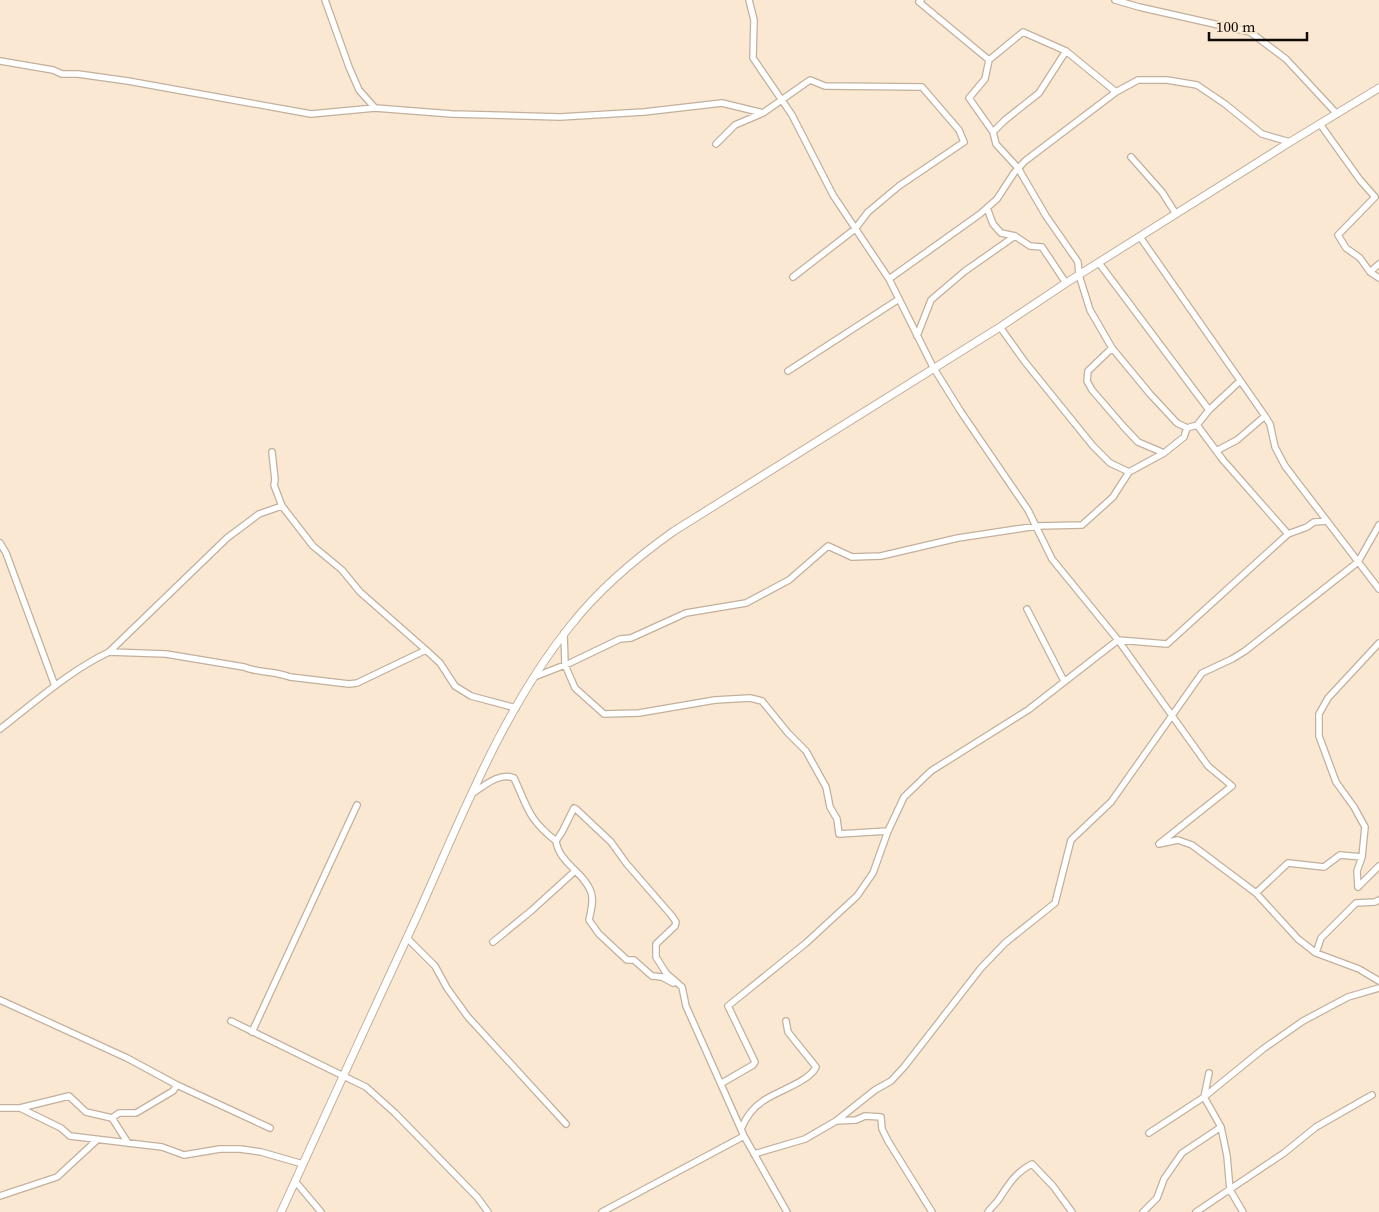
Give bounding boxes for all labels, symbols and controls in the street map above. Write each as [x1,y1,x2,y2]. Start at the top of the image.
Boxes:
scale bar [1209,10,1306,42]
text: 100 m [1216,16,1256,37]

